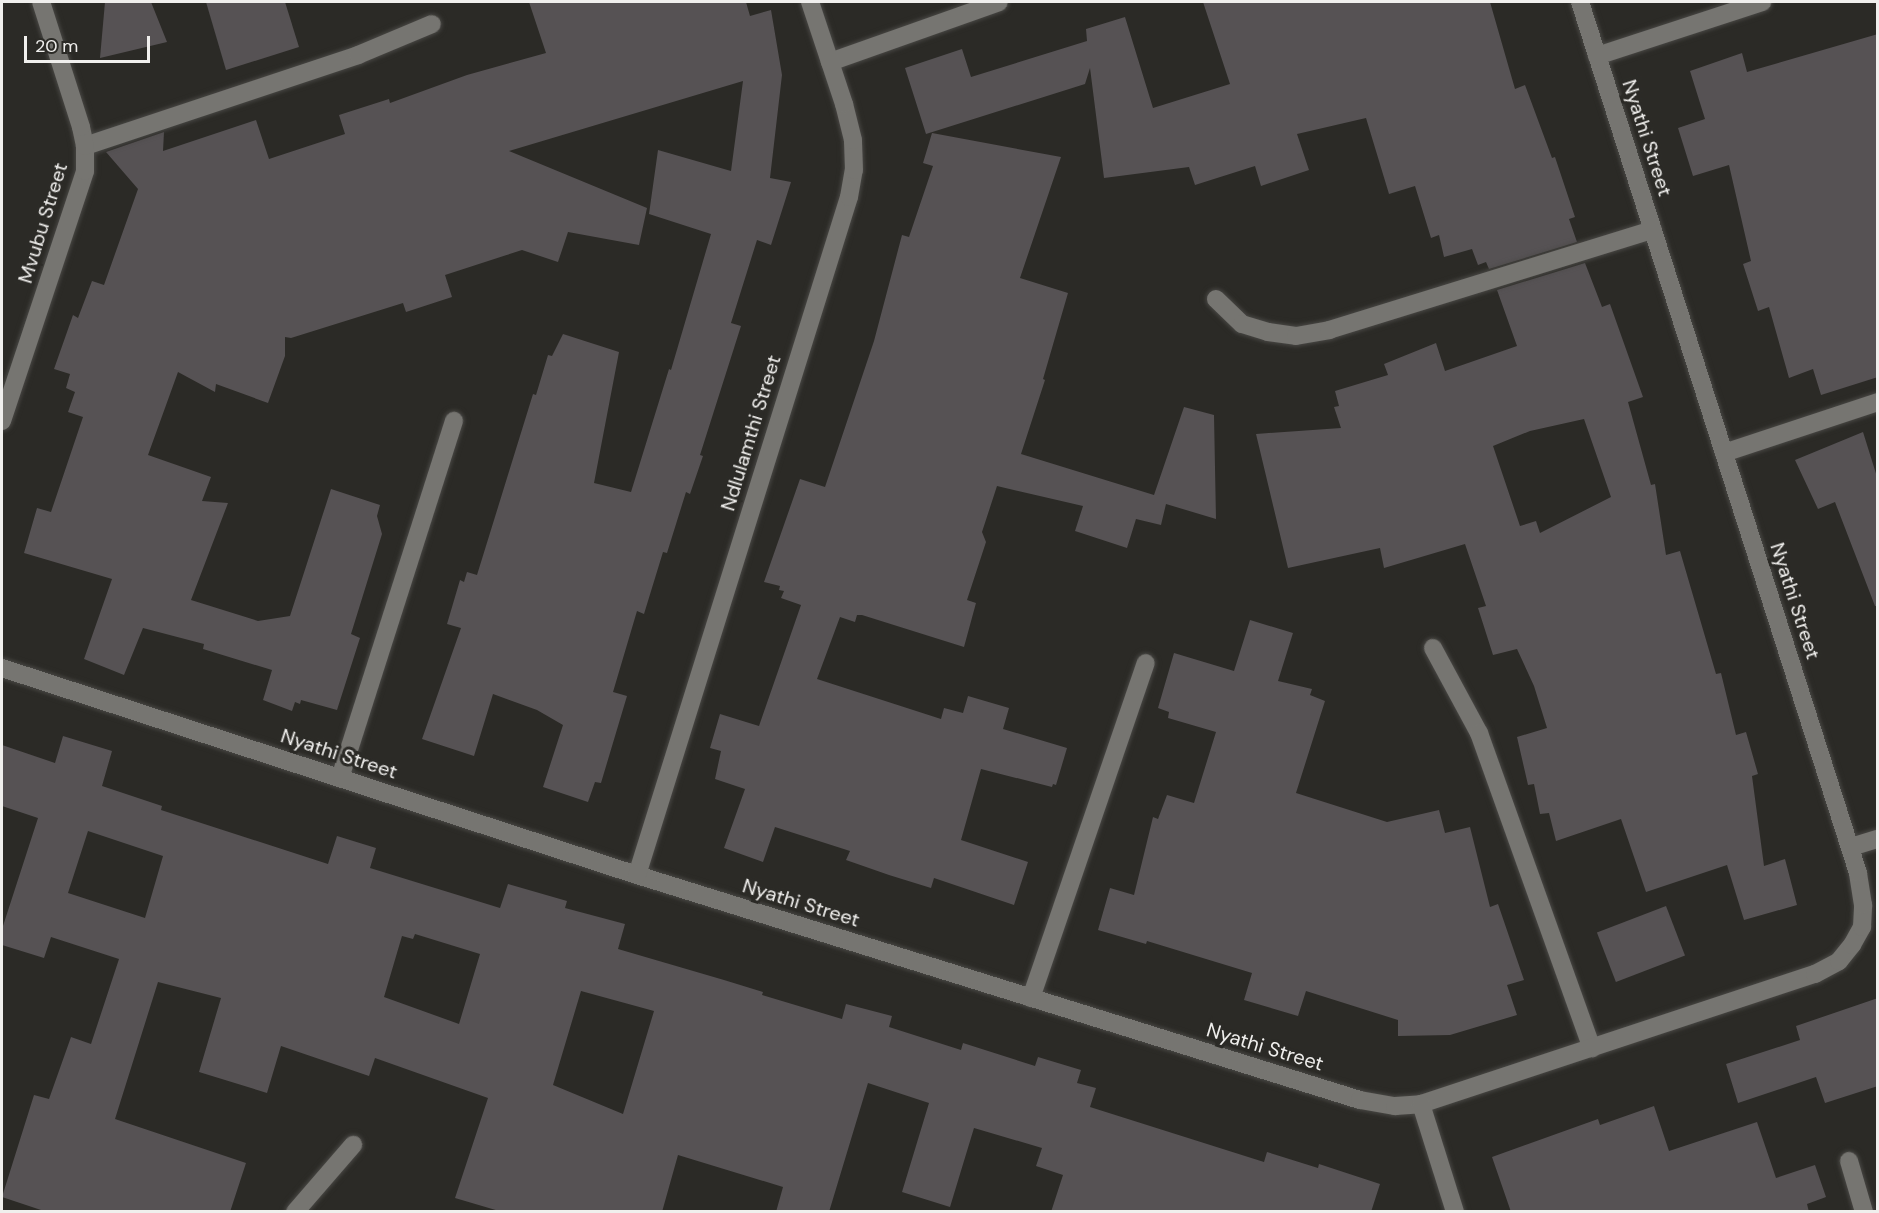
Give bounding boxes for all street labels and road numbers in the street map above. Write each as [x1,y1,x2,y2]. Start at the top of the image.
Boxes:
street label: Nyathi Street [1617,77,1677,199]
street label: Mvubu Street [13,160,73,286]
street label: Ndlulamthi Street [716,352,786,514]
street label: Nyathi Street [1765,540,1825,662]
street label: Nyathi Street [278,724,400,784]
street label: Nyathi Street [740,874,862,932]
street label: Nyathi Street [1204,1018,1326,1076]

